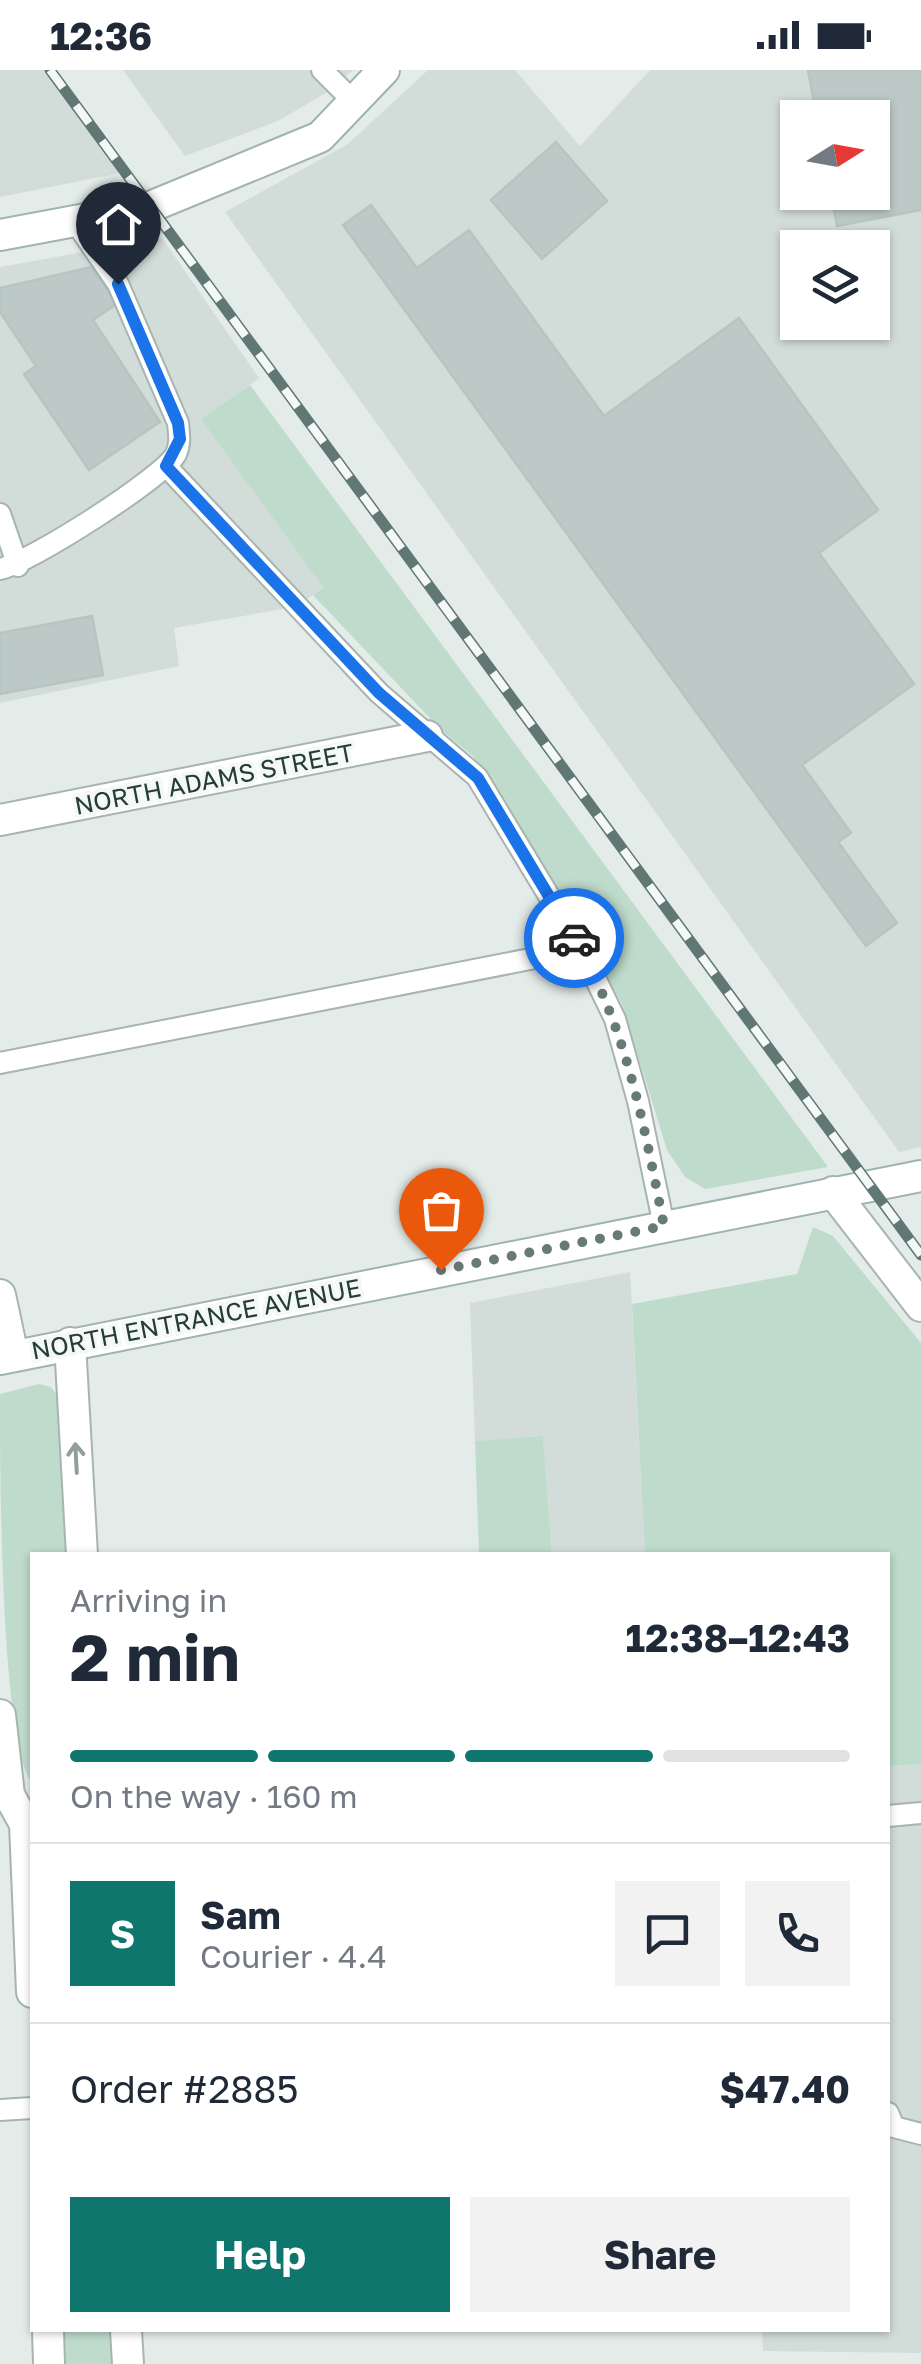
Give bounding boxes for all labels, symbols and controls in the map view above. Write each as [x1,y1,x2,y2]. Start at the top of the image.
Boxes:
text: 12:36 [50,13,152,58]
north arrow [780,100,890,210]
map controls [780,100,890,340]
pin [76,182,161,285]
icon: home [91,197,146,252]
button: layers [780,230,890,340]
street label: NORTH ADAMS STREET [72,736,356,821]
courier [524,888,624,988]
icon: car [547,911,602,966]
pin [399,1168,484,1271]
icon: bag [414,1183,469,1238]
street label: NORTH ENTRANCE AVENUE [29,1271,363,1366]
one-way arrow [66,1442,85,1474]
text: Arriving in [70,1581,227,1619]
text: 12:38–12:43 [626,1615,850,1660]
text: 2 min [70,1617,240,1695]
text: On the way · 160 m [70,1777,358,1815]
button: chat [615,1881,720,1986]
button: phone [745,1881,850,1986]
text: Sam [200,1892,281,1937]
text: S [110,1911,135,1956]
text: Courier · 4.4 [200,1937,387,1975]
text: Order #2885 [70,2066,299,2111]
text: $47.40 [719,2066,850,2111]
button: Help [70,2197,450,2312]
button: Share [470,2197,850,2312]

